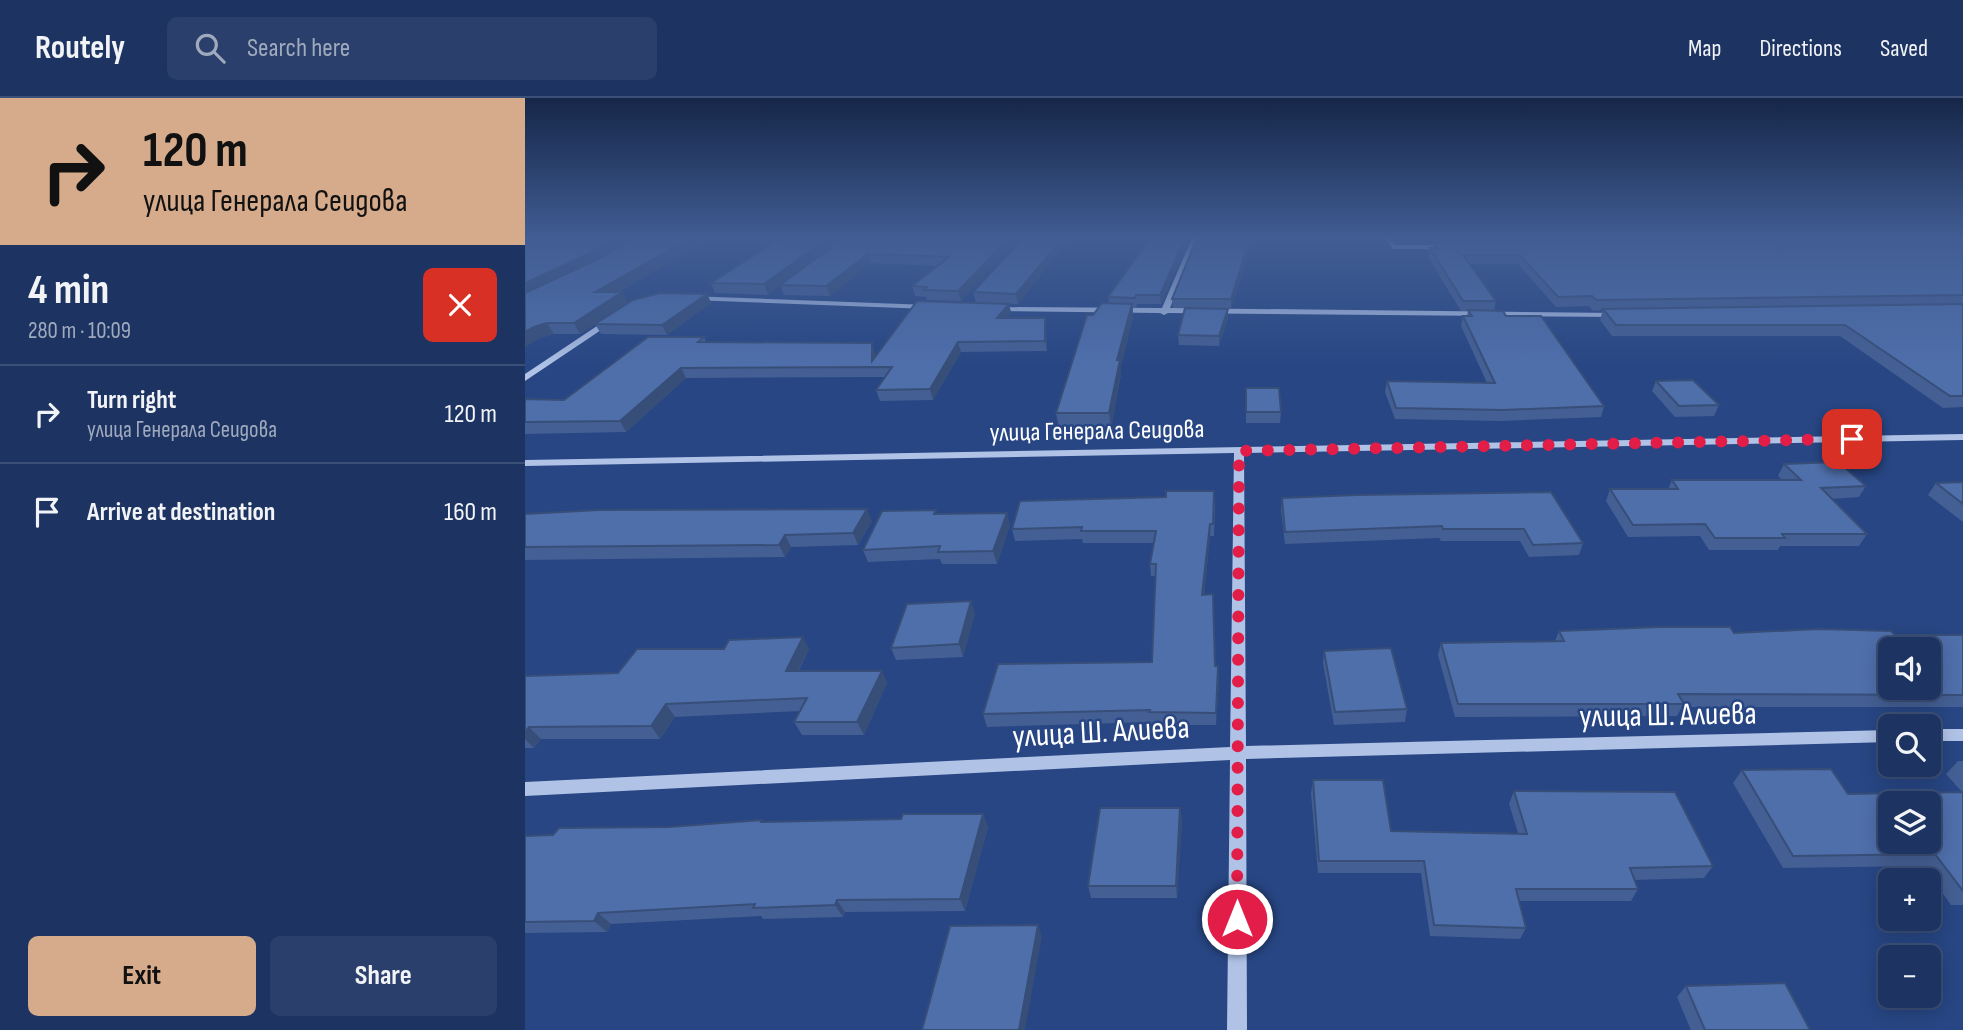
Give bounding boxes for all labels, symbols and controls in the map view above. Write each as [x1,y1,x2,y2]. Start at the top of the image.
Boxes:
search box [167,17,657,80]
text: Routely [35,28,125,68]
icon: search [191,29,229,67]
text: Search here [247,33,350,64]
text: Map [1688,34,1721,63]
text: Directions [1759,34,1842,63]
text: Saved [1880,34,1928,63]
text: 120 m [143,122,248,181]
icon: right [28,126,119,217]
text: улица Генерала Сеидова [143,182,407,221]
text: 4 min [28,265,109,316]
button: close [423,268,497,342]
text: 280 m · 10:09 [28,317,131,345]
text: Turn right [87,385,176,416]
icon: right [28,395,66,433]
text: 120 m [444,399,497,430]
pin [1822,409,1882,469]
street label: улица Генерала Сеидова [989,414,1205,449]
text: улица Генерала Сеидова [87,416,277,444]
icon: arrive [1833,420,1871,458]
icon: arrive [28,493,66,531]
text: Arrive at destination [87,497,275,528]
text: 160 m [444,497,497,528]
map controls [1878,637,1941,1008]
button: sound [1878,637,1941,700]
street label: улица Ш. Алиева [1579,694,1757,737]
street label: улица Ш. Алиева [1011,708,1191,757]
button: search [1878,714,1941,777]
button: layers [1878,791,1941,854]
button: + [1878,868,1941,931]
position arrow [1200,882,1274,956]
button: Exit [28,936,256,1016]
button: Share [270,936,497,1016]
button: − [1878,945,1941,1008]

